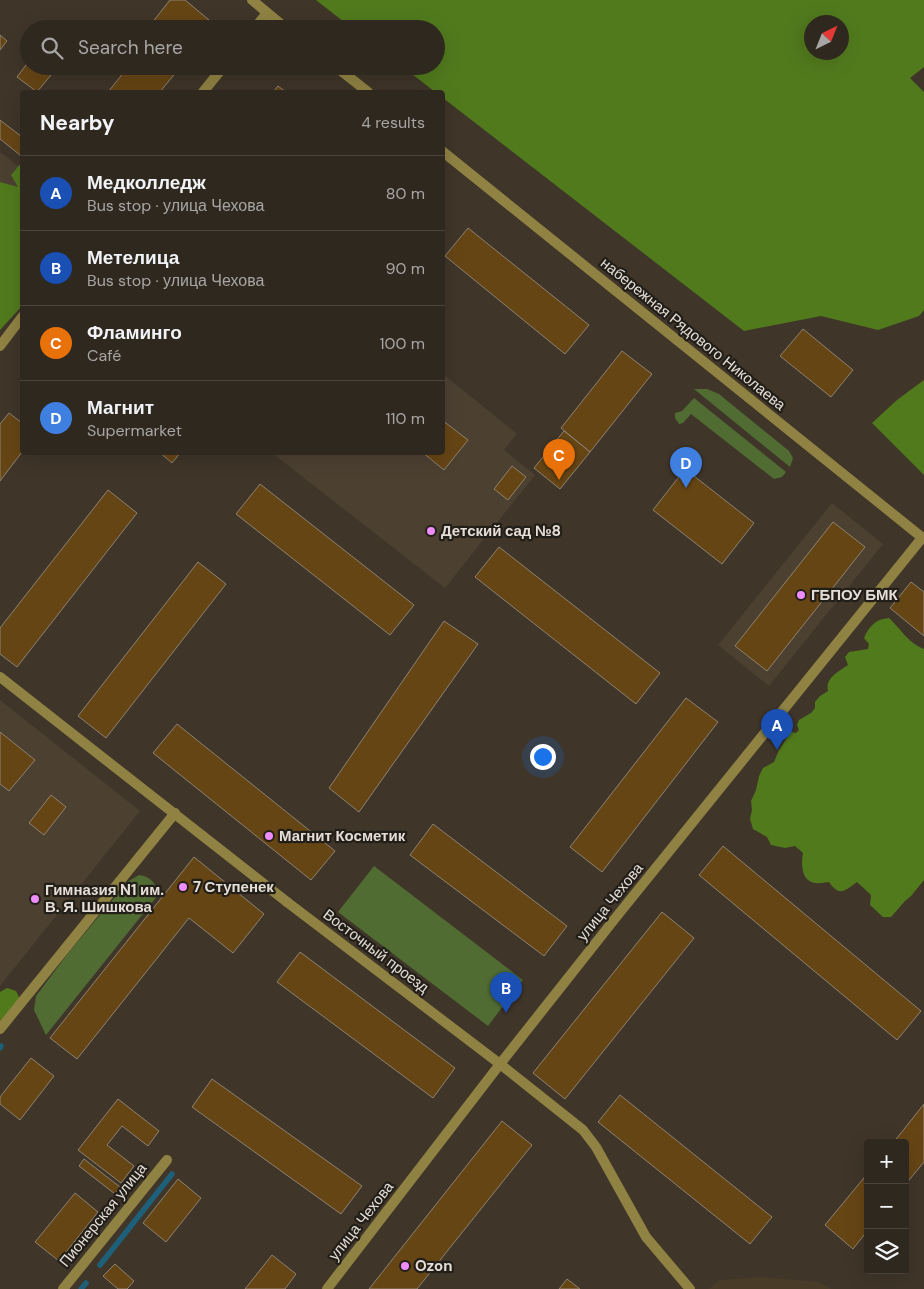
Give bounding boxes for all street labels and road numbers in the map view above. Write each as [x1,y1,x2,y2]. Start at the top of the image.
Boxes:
street label: набережная Рядового Николаева [596,253,790,415]
street label: улица Чехова [572,858,648,945]
street label: Восточный проезд [319,905,433,998]
street label: Пионерская улица [55,1158,152,1271]
street label: улица Чехова [324,1177,399,1265]

